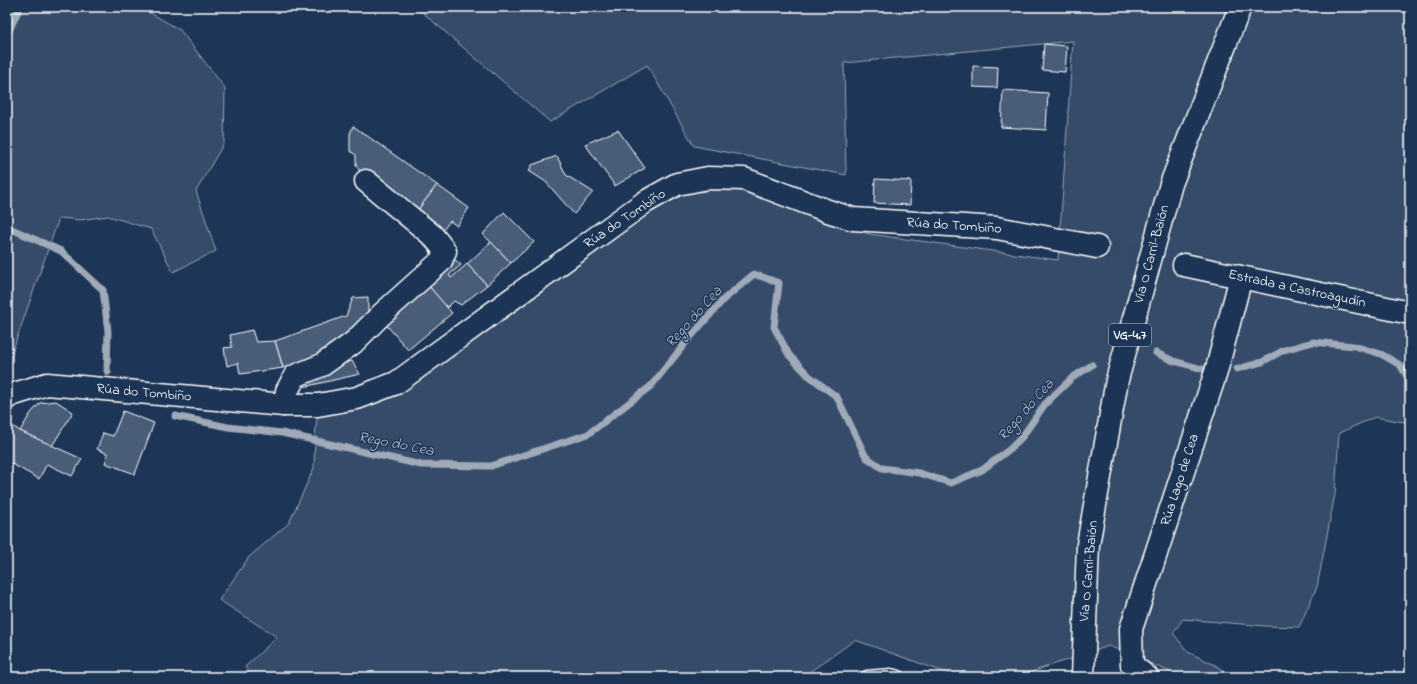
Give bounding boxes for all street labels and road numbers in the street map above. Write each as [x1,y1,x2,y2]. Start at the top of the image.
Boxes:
street label: Rúa do Tombiño [580,184,670,254]
street label: Vía O Carril-Baión [1128,202,1175,307]
street label: Rúa do Tombiño [906,212,1002,240]
street label: Estrada a Castroagudín [1226,264,1368,315]
road number: VG-4.7 [1109,324,1151,346]
street label: Rúa do Tombiño [96,378,192,408]
street label: Rúa Lago de Cea [1155,431,1206,529]
street label: Vía O Carril-Baión [1074,520,1104,623]

